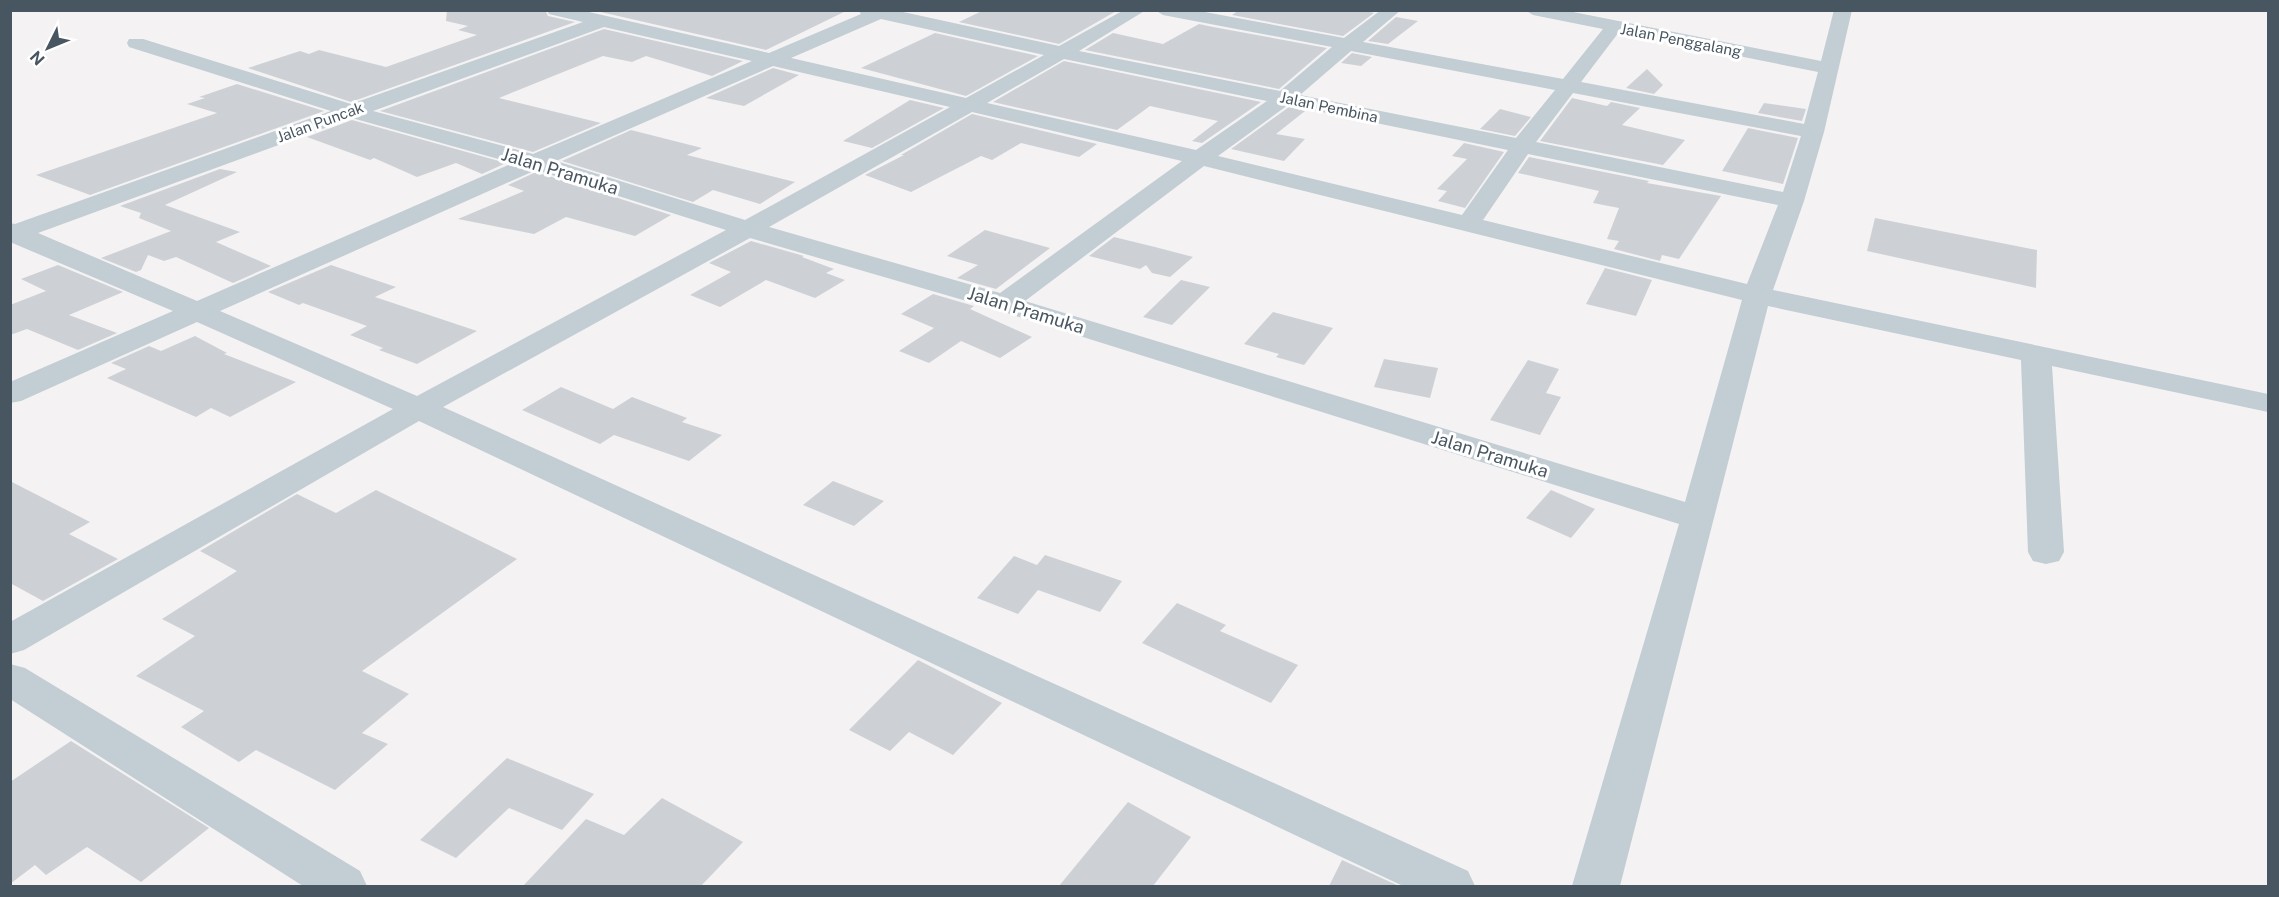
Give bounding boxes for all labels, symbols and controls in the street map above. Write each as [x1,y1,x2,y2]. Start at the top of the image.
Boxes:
north arrow [18,18,78,78]
street label: Jalan Penggalang [1619,20,1743,60]
text: N [26,47,49,69]
street label: Jalan Pembina [1278,88,1380,126]
street label: Jalan Puncak [274,98,366,146]
street label: Jalan Pramuka [499,143,621,199]
street label: Jalan Pramuka [965,282,1087,338]
street label: Jalan Pramuka [1429,426,1551,482]

